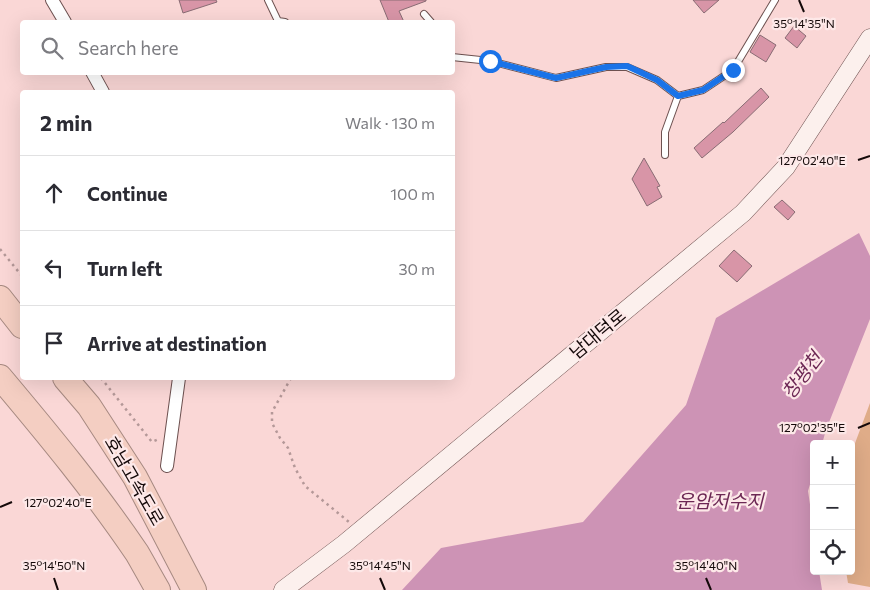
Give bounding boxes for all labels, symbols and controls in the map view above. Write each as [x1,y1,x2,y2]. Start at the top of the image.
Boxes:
text: 35°14'35"N [773,16,835,30]
search box [20,20,455,75]
icon: search [38,34,66,62]
text: Search here [78,36,178,59]
route start [479,50,502,73]
route end [722,59,745,82]
text: 2 min [40,110,92,135]
text: Walk · 130 m [345,113,435,132]
text: 127°02'40"E [778,153,846,167]
icon: ahead [40,179,68,207]
text: Continue [87,182,167,205]
text: 100 m [390,184,435,203]
icon: left [40,254,68,282]
text: Turn left [87,257,162,280]
text: 30 m [398,259,435,278]
street label: 남대덕로 [565,304,630,363]
icon: arrive [40,329,68,357]
text: Arrive at destination [87,332,267,355]
water label: 창평천 [777,346,827,403]
text: 127°02'35"E [779,420,845,434]
street label: 호남고속도로 [100,432,169,529]
map controls [810,440,855,575]
button: + [810,440,855,485]
button: − [810,485,855,530]
water label: 운암저수지 [676,489,765,512]
text: 127°02'40"E [24,495,92,509]
button: locate [810,530,855,575]
text: 35°14'50"N [23,558,85,572]
text: 35°14'45"N [349,558,411,572]
text: 35°14'40"N [675,558,737,572]

